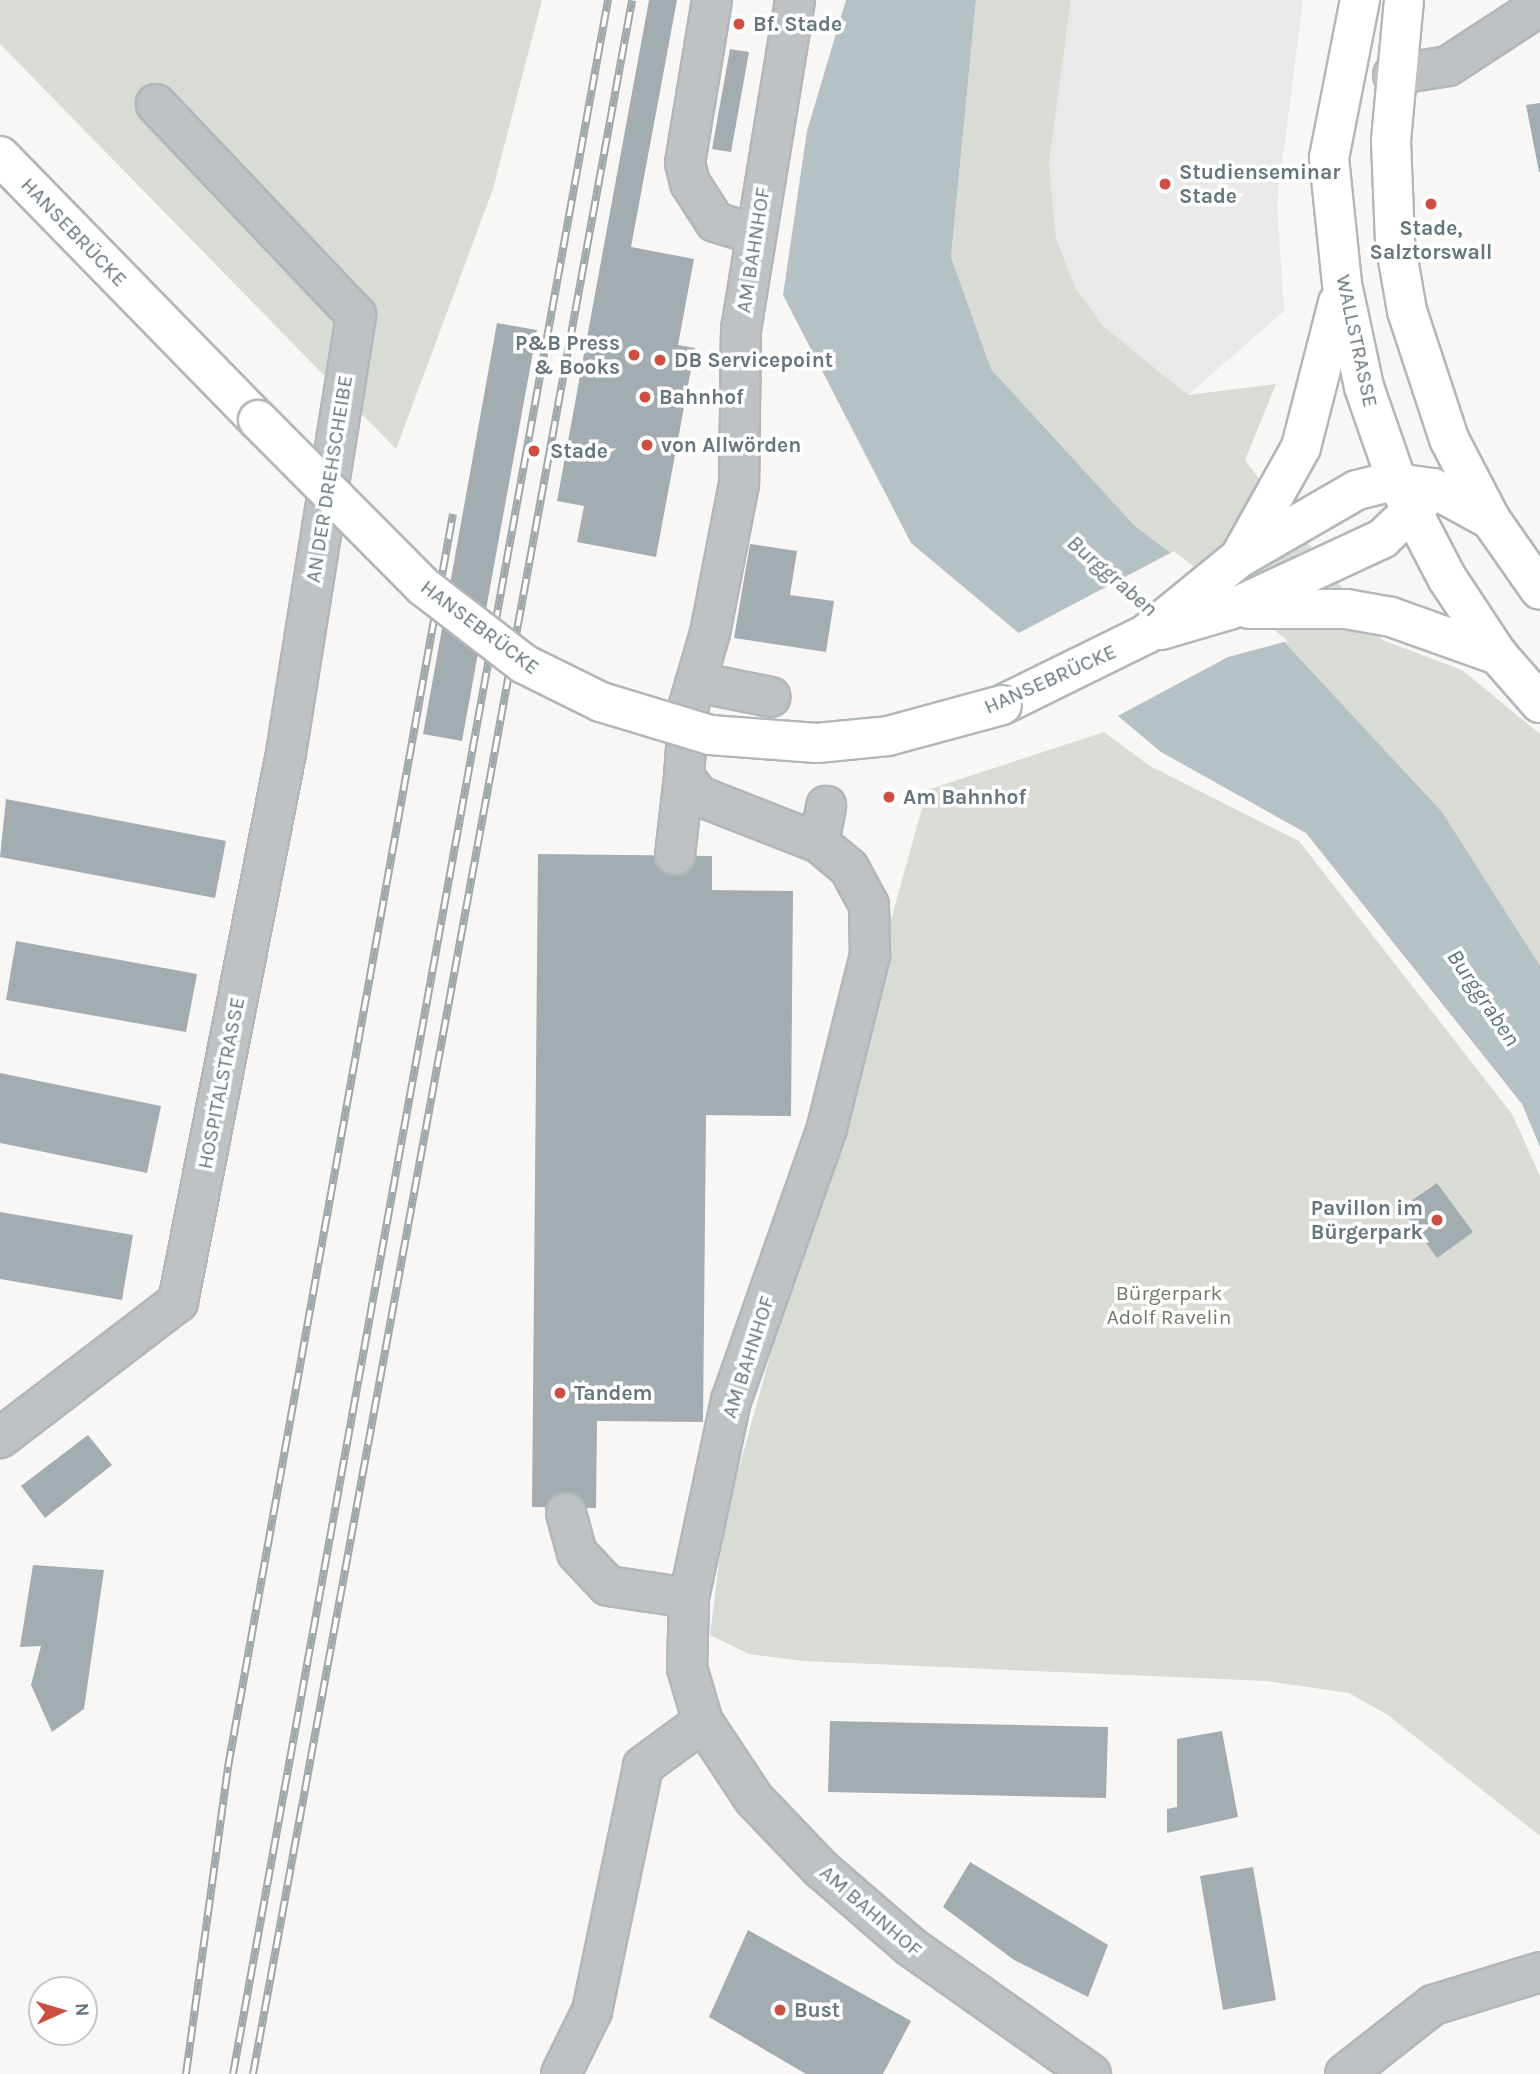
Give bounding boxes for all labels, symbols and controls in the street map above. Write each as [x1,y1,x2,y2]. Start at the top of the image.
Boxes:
place label: Bf. Stade [753,11,842,37]
marker: Bf. Stade [731,16,747,32]
place label: Studienseminar Stade [1179,159,1340,209]
street label: HANSEBRÜCKE [16,172,132,292]
marker: Studienseminar Stade [1157,176,1173,192]
street label: AM BAHNHOF [731,185,775,315]
marker: Stade, Salztorswall [1423,196,1439,212]
place label: Stade, Salztorswall [1370,215,1492,265]
street label: WALLSTRASSE [1331,272,1383,410]
place label: P&B Press & Books [515,330,620,380]
marker: P&B Press & Books [626,347,642,363]
place label: DB Servicepoint [674,347,833,373]
marker: DB Servicepoint [652,352,668,368]
street label: AN DER DREHSCHEIBE [300,374,358,584]
place label: Bahnhof [659,384,744,410]
marker: Bahnhof [637,389,653,405]
place label: von Allwörden [661,432,801,458]
marker: von Allwörden [639,437,655,453]
place label: Stade [550,438,608,464]
marker: Stade [524,441,544,461]
water label: Burggraben [1061,529,1163,623]
street label: HANSEBRÜCKE [416,574,544,680]
street label: HANSEBRÜCKE [980,639,1120,719]
place label: Am Bahnhof [903,784,1026,810]
marker: Am Bahnhof [881,789,897,805]
water label: Burggraben [1441,944,1525,1052]
street label: HOSPITALSTRASSE [192,995,250,1171]
place label: Pavillon im Bürgerpark [1311,1195,1423,1245]
marker: Pavillon im Bürgerpark [1429,1212,1445,1228]
park label: Bürgerpark Adolf Ravelin [1107,1280,1231,1330]
street label: AM BAHNHOF [716,1293,780,1421]
place label: Tandem [574,1380,652,1406]
marker: Tandem [552,1385,568,1401]
street label: AM BAHNHOF [815,1860,927,1962]
north arrow [28,1976,98,2046]
place label: Bust [794,1997,840,2023]
text: N [71,2002,93,2017]
marker: Bust [772,2002,788,2018]

